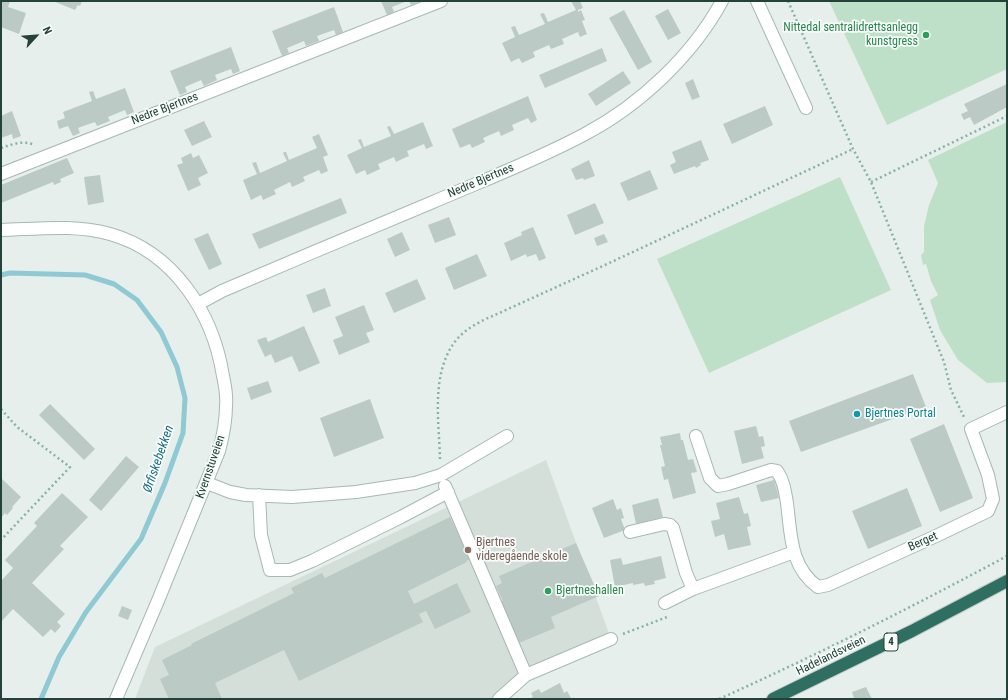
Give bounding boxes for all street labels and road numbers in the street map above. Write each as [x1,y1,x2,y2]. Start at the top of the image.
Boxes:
street label: Nedre Bjertnes [130,90,200,128]
street label: Nedre Bjertnes [446,161,516,201]
street label: Kvernstuveien [193,433,229,501]
street label: Berget [906,529,940,555]
street label: Hadelandsveien [794,633,868,679]
road number: 4 [884,633,898,651]

